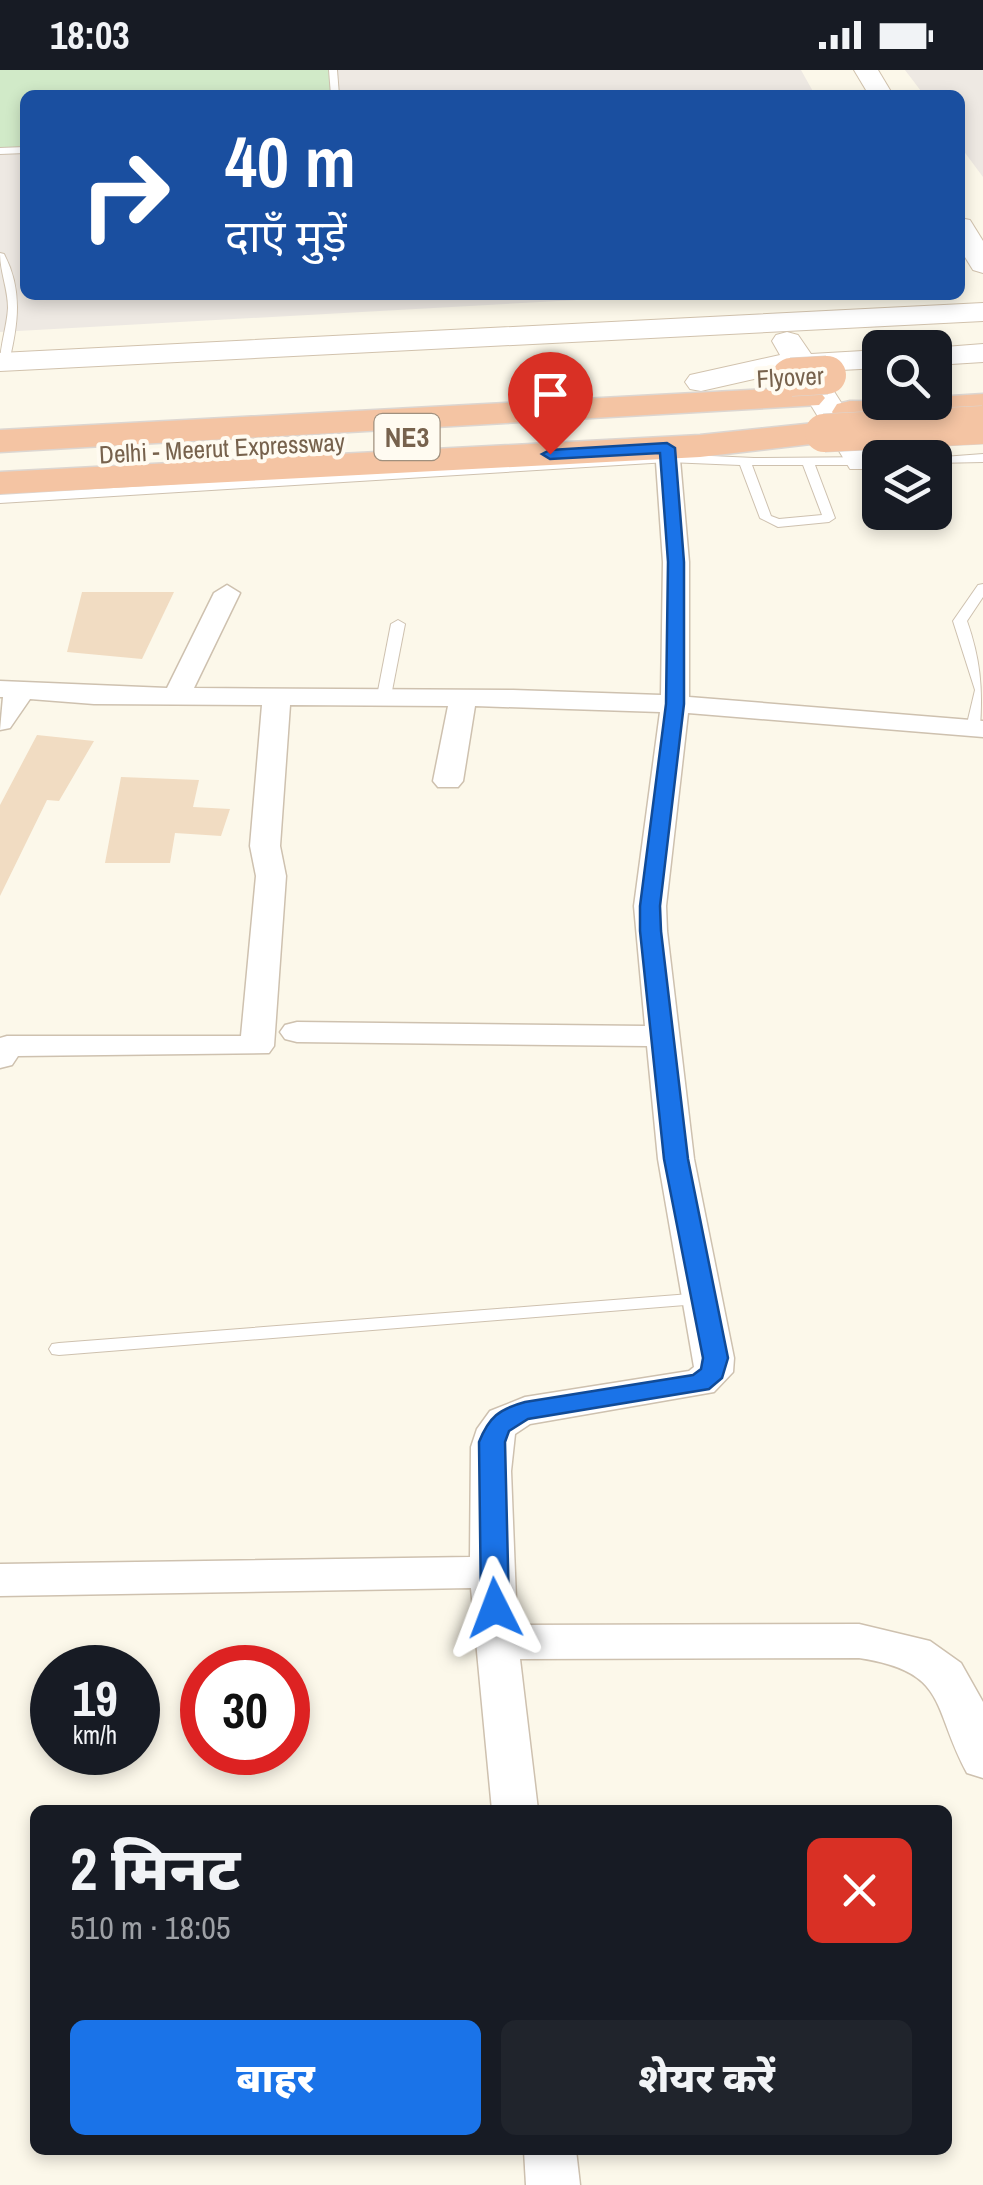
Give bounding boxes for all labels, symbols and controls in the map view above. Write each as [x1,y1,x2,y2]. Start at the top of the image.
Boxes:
text: 18:03 [50,10,130,61]
text: 40 m [225,115,356,209]
icon: right [60,130,190,260]
text: दाएँ मुड़ें [225,205,347,266]
map controls [862,330,952,530]
button: search [862,330,952,420]
pin [508,352,593,455]
street label: Flyover [756,358,825,396]
icon: arrive [523,367,578,422]
road number: NE3 [374,414,440,460]
street label: Delhi - Meerut Expressway [98,425,347,471]
button: layers [862,440,952,530]
position arrow [443,1556,547,1660]
speed limit sign: 30 [180,1645,310,1775]
text: 19 [72,1664,118,1732]
text: km/h [73,1718,117,1752]
text: 2 मिनट [70,1828,240,1909]
button: close [807,1838,912,1943]
text: 510 m · 18:05 [70,1906,230,1949]
button: बाहर [70,2020,481,2135]
button: शेयर करें [501,2020,912,2135]

